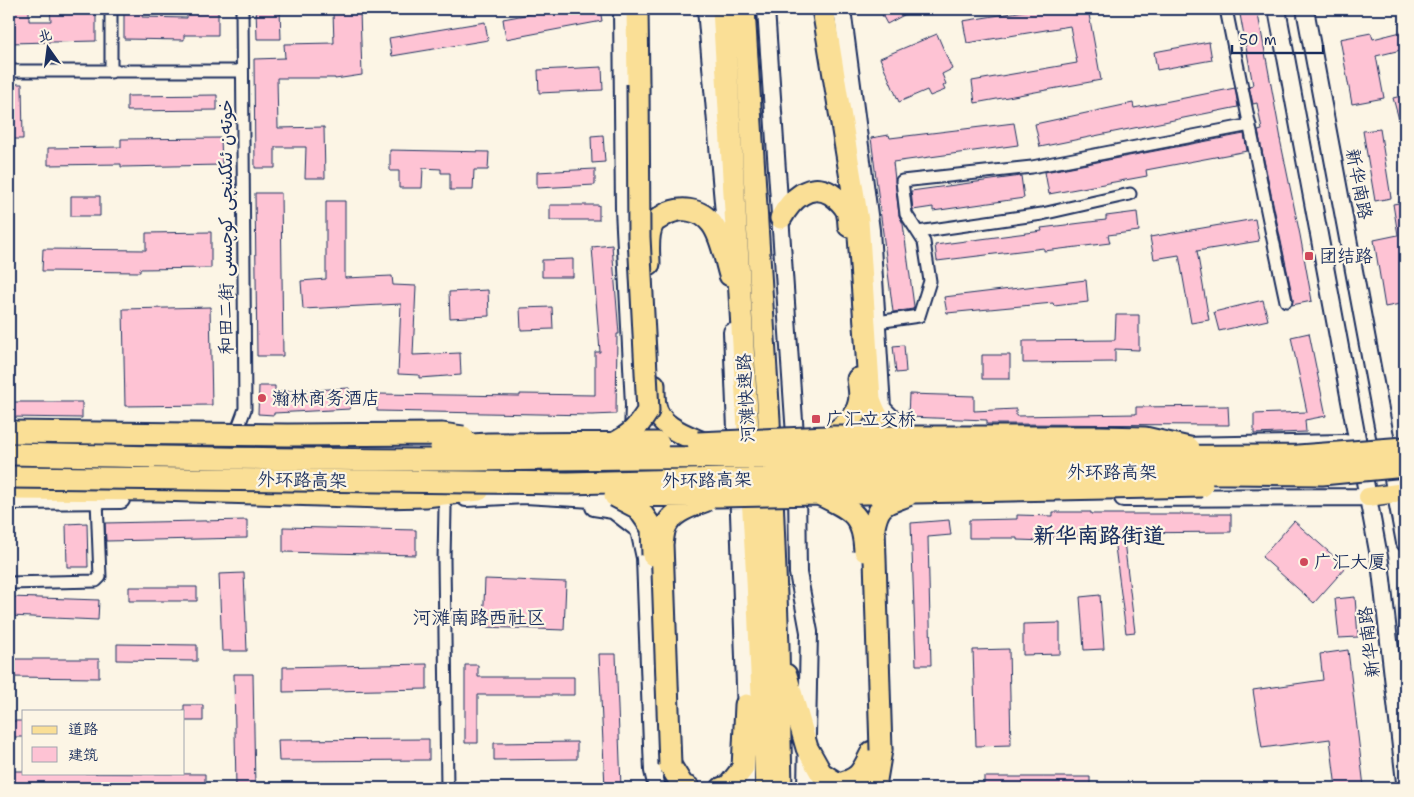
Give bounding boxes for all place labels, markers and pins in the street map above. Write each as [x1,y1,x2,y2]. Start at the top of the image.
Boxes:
place label: 团结路 [1319,244,1373,268]
marker: 团结路 [1303,250,1315,262]
place label: 瀚林商务酒店 [272,386,380,410]
marker: 瀚林商务酒店 [256,392,268,404]
place label: 广汇立交桥 [826,407,916,431]
marker: 广汇立交桥 [810,413,822,425]
place label: 广汇大厦 [1314,550,1386,574]
marker: 广汇大厦 [1298,556,1310,568]

